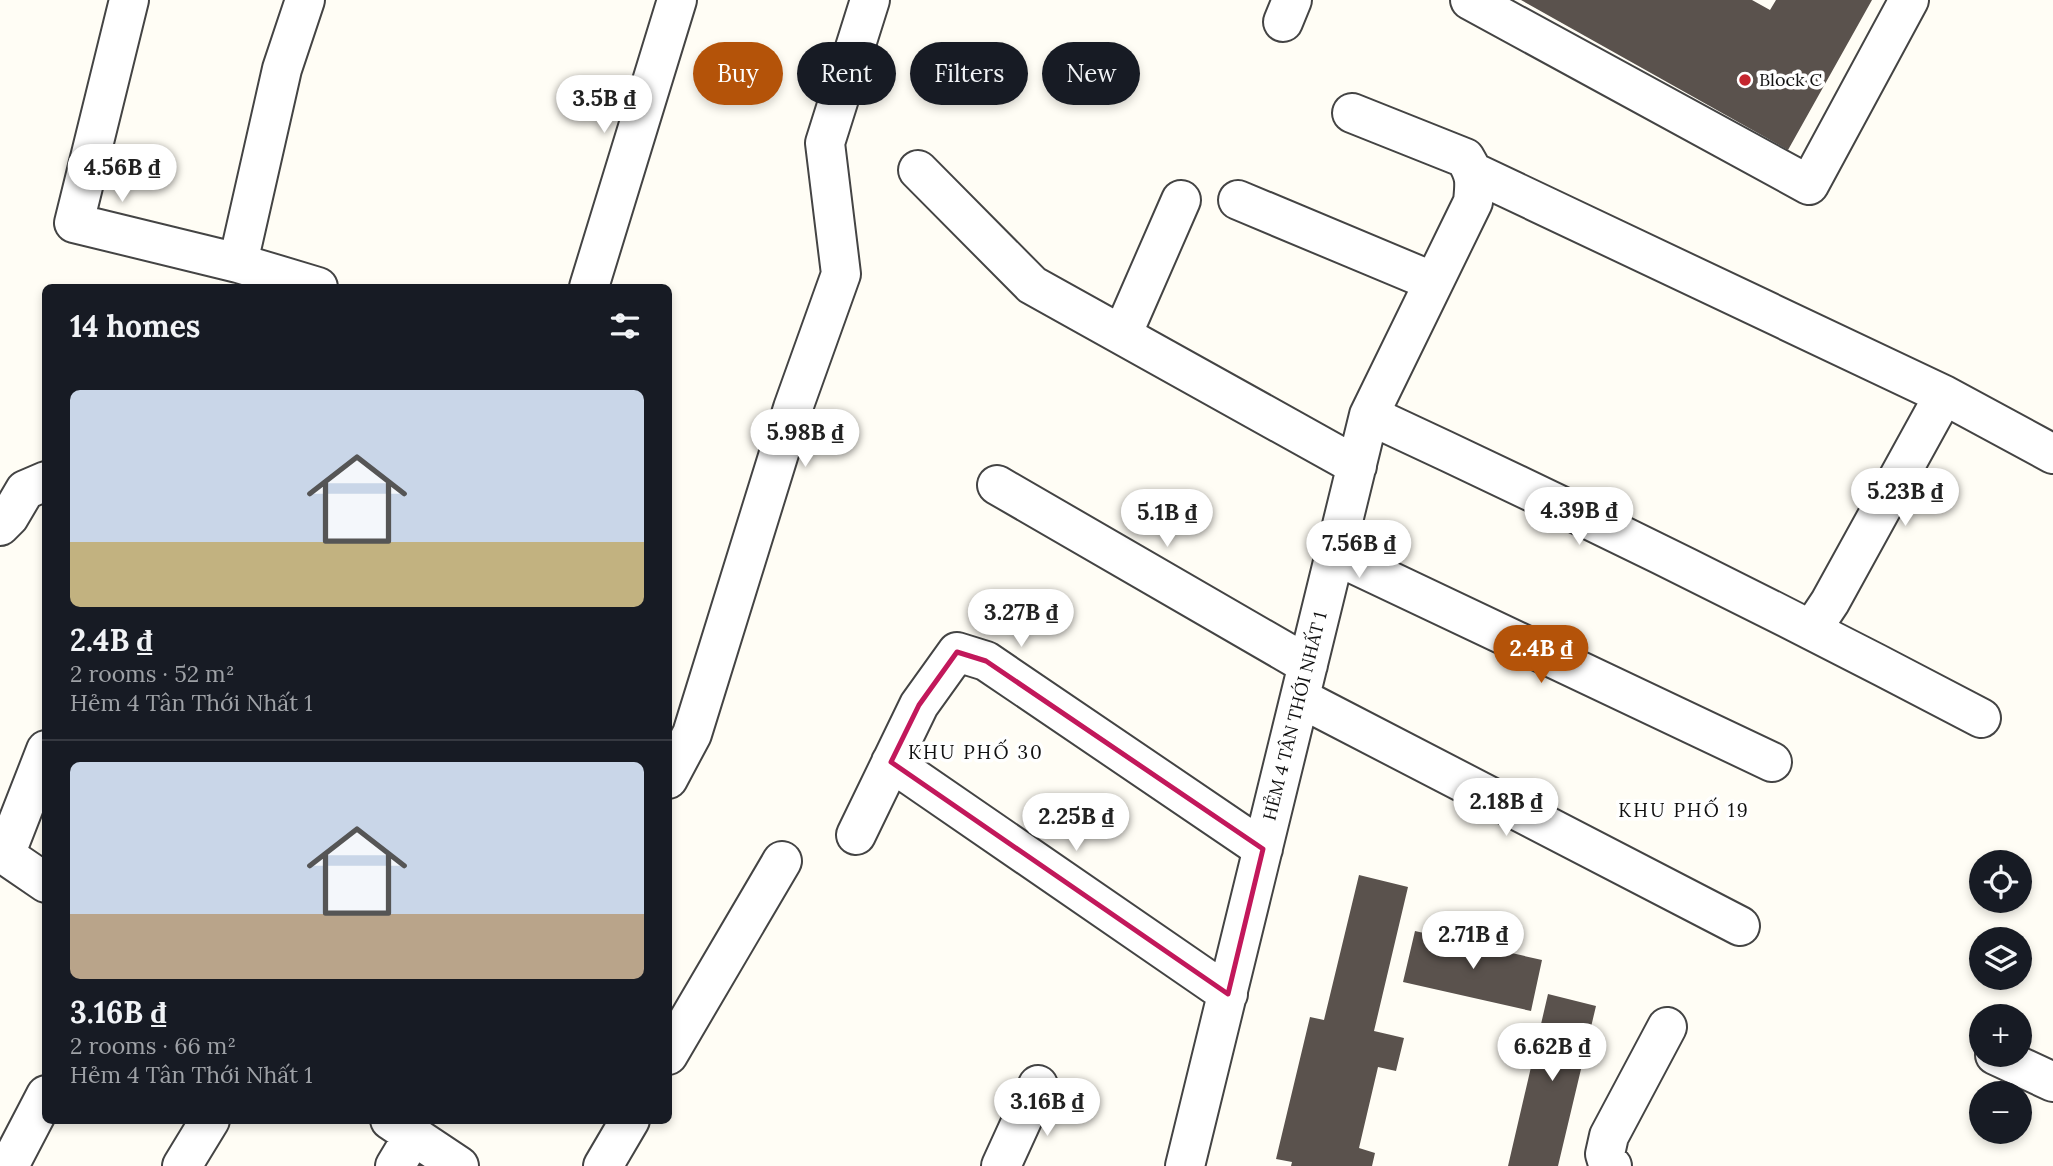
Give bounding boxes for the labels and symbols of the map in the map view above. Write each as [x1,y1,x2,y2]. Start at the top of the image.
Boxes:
place label: Block C [1759,68,1822,91]
marker: Block C [1737,72,1753,88]
pin: 3.5B ₫ [547,76,661,135]
pin: 4.56B ₫ [57,144,187,204]
pin: 5.98B ₫ [740,410,870,469]
pin: 5.23B ₫ [1840,468,1970,528]
pin: 4.39B ₫ [1514,488,1644,547]
pin: 5.1B ₫ [1110,490,1224,549]
pin: 7.56B ₫ [1294,520,1424,580]
pin: 3.27B ₫ [956,590,1086,649]
street label: HẺM 4 TÂN THỚI NHẤT 1 [1257,609,1332,823]
pin: 2.4B ₫ [1484,626,1598,685]
district label: KHU PHỐ 30 [908,739,1044,764]
pin: 2.18B ₫ [1441,778,1571,838]
pin: 2.25B ₫ [1011,794,1141,853]
district label: KHU PHỐ 19 [1618,797,1750,822]
pin: 2.71B ₫ [1408,912,1538,971]
pin: 6.62B ₫ [1487,1024,1617,1083]
pin: 3.16B ₫ [982,1078,1112,1138]

